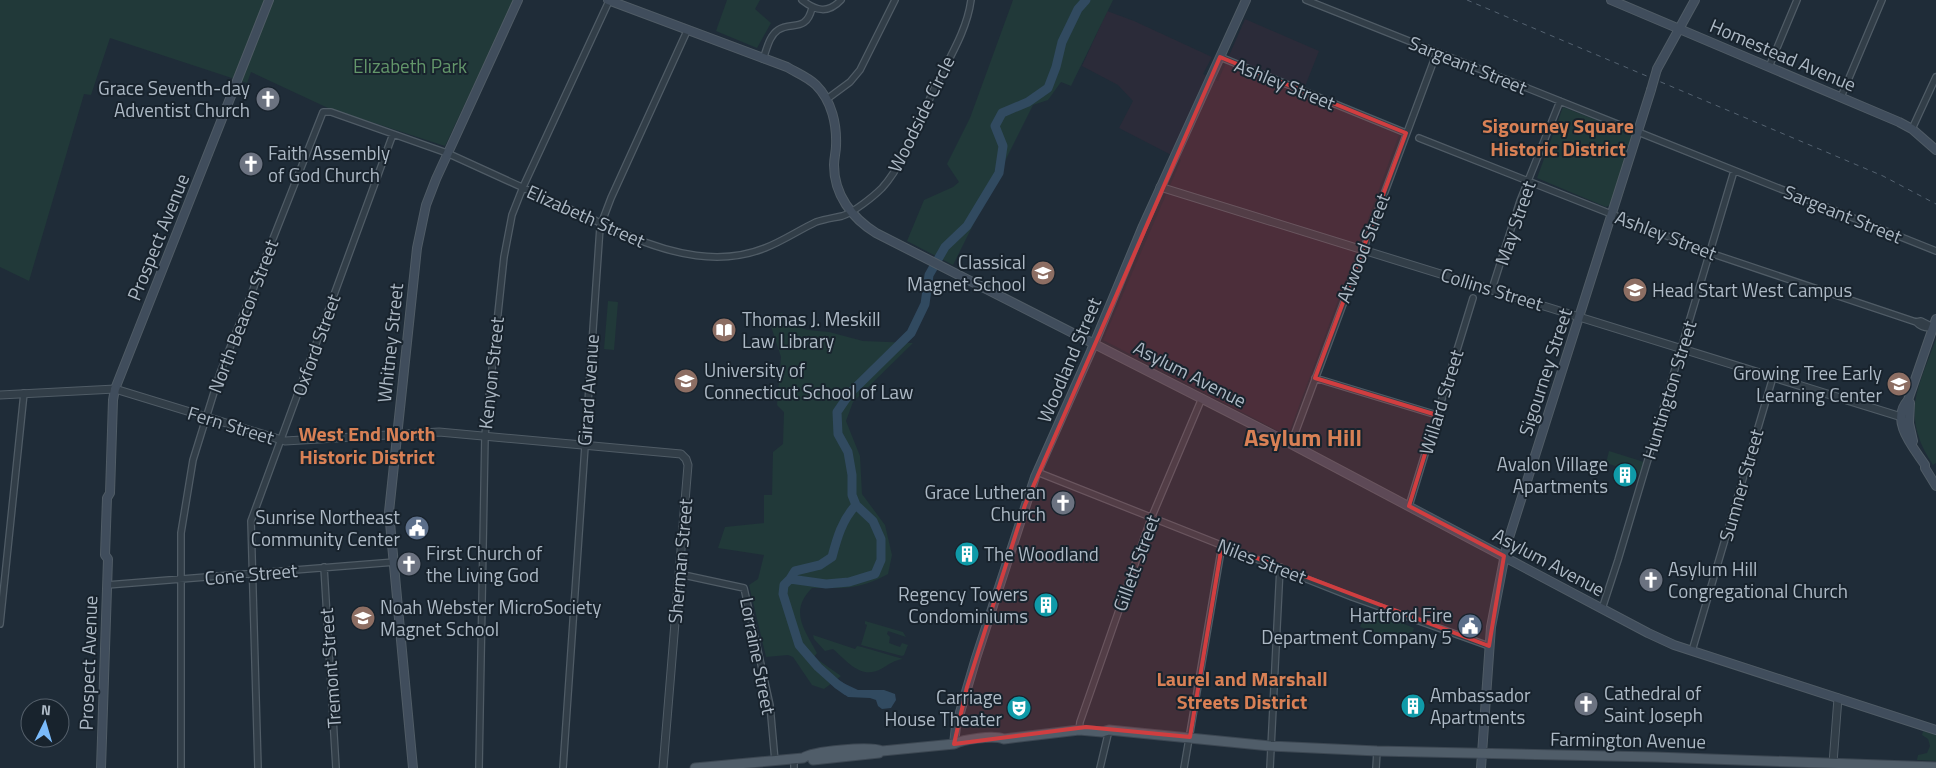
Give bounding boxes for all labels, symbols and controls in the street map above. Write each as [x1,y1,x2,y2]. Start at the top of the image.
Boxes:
street label: Homestead Avenue [1705,11,1861,98]
street label: Sargeant Street [1405,28,1532,102]
street label: Ashley Street [1230,50,1340,117]
park label: Elizabeth Park [353,51,467,80]
street label: Woodside Circle [880,51,961,177]
place label: Grace Seventh-day Adventist Church [98,73,250,124]
church icon: Grace Seventh-day Adventist Church [255,86,281,112]
district label: Sigourney Square Historic District [1482,110,1634,164]
place label: Faith Assembly of God Church [268,138,390,189]
church icon: Faith Assembly of God Church [238,151,264,177]
street label: Prospect Avenue [119,169,196,305]
street label: May Street [1487,176,1543,269]
street label: Elizabeth Street [522,177,650,255]
street label: Sargeant Street [1780,177,1907,251]
street label: Atwood Street [1328,188,1397,307]
street label: Ashley Street [1611,202,1721,267]
street label: North Beacon Street [200,234,285,397]
place label: Classical Magnet School [907,247,1026,298]
street label: Collins Street [1438,259,1547,318]
school or university icon: Classical Magnet School [1030,260,1056,286]
place label: Head Start West Campus [1652,275,1852,304]
school or university icon: Head Start West Campus [1622,277,1648,303]
street label: Whitney Street [369,282,410,404]
street label: Oxford Street [284,289,348,400]
street label: Woodland Street [1029,292,1108,427]
place label: Thomas J. Meskill Law Library [742,304,881,355]
street label: Sigourney Street [1510,304,1579,440]
street label: Kenyon Street [470,315,511,430]
street label: Huntington Street [1634,316,1704,463]
library icon: Thomas J. Meskill Law Library [711,317,737,343]
street label: Girard Avenue [569,333,606,447]
street label: Asylum Avenue [1129,333,1252,414]
street label: Willard Street [1411,345,1470,458]
place label: University of Connecticut School of Law [704,355,914,406]
place label: Growing Tree Early Learning Center [1733,358,1882,409]
school or university icon: University of Connecticut School of Law [673,368,699,394]
school or university icon: Growing Tree Early Learning Center [1886,371,1912,397]
street label: Fern Street [184,398,278,452]
district label: West End North Historic District [298,418,436,472]
district label: Asylum Hill [1244,419,1362,455]
street label: Sumner Street [1711,425,1771,545]
place label: Avalon Village Apartments [1497,449,1608,500]
building icon: Avalon Village Apartments [1612,462,1638,488]
place label: Grace Lutheran Church [924,477,1046,528]
church icon: Grace Lutheran Church [1050,490,1076,516]
street label: Sherman Street [660,497,699,625]
place label: Sunrise Northeast Community Center [251,502,400,553]
street label: Gillett Street [1105,510,1166,615]
public building icon: Sunrise Northeast Community Center [404,515,430,541]
street label: Asylum Avenue [1488,520,1610,603]
street label: Niles Street [1214,530,1311,591]
place label: First Church of the Living God [426,538,543,589]
place label: The Woodland [984,539,1099,568]
building icon: The Woodland [954,541,980,567]
church icon: First Church of the Living God [396,551,422,577]
place label: Asylum Hill Congregational Church [1668,554,1848,605]
street label: Cone Street [203,555,299,592]
church icon: Asylum Hill Congregational Church [1638,567,1664,593]
place label: Regency Towers Condominiums [898,579,1028,630]
place label: Noah Webster MicroSociety Magnet School [380,592,601,643]
building icon: Regency Towers Condominiums [1033,592,1059,618]
street label: Prospect Avenue [71,595,104,731]
street label: Lorraine Street [733,595,784,717]
place label: Hartford Fire Department Company 5 [1261,600,1452,651]
school or university icon: Noah Webster MicroSociety Magnet School [350,605,376,631]
street label: Tremont Street [311,607,348,729]
public building icon: Hartford Fire Department Company 5 [1457,613,1483,639]
district label: Laurel and Marshall Streets District [1156,663,1328,717]
place label: Cathedral of Saint Joseph [1604,678,1703,729]
place label: Ambassador Apartments [1430,680,1531,731]
place label: Carriage House Theater [884,682,1002,733]
church icon: Cathedral of Saint Joseph [1573,691,1599,717]
building icon: Ambassador Apartments [1400,693,1426,719]
theatre icon: Carriage House Theater [1006,695,1032,721]
north arrow [20,698,70,748]
text: N [40,699,52,720]
street label: Farmington Avenue [1550,724,1706,755]

